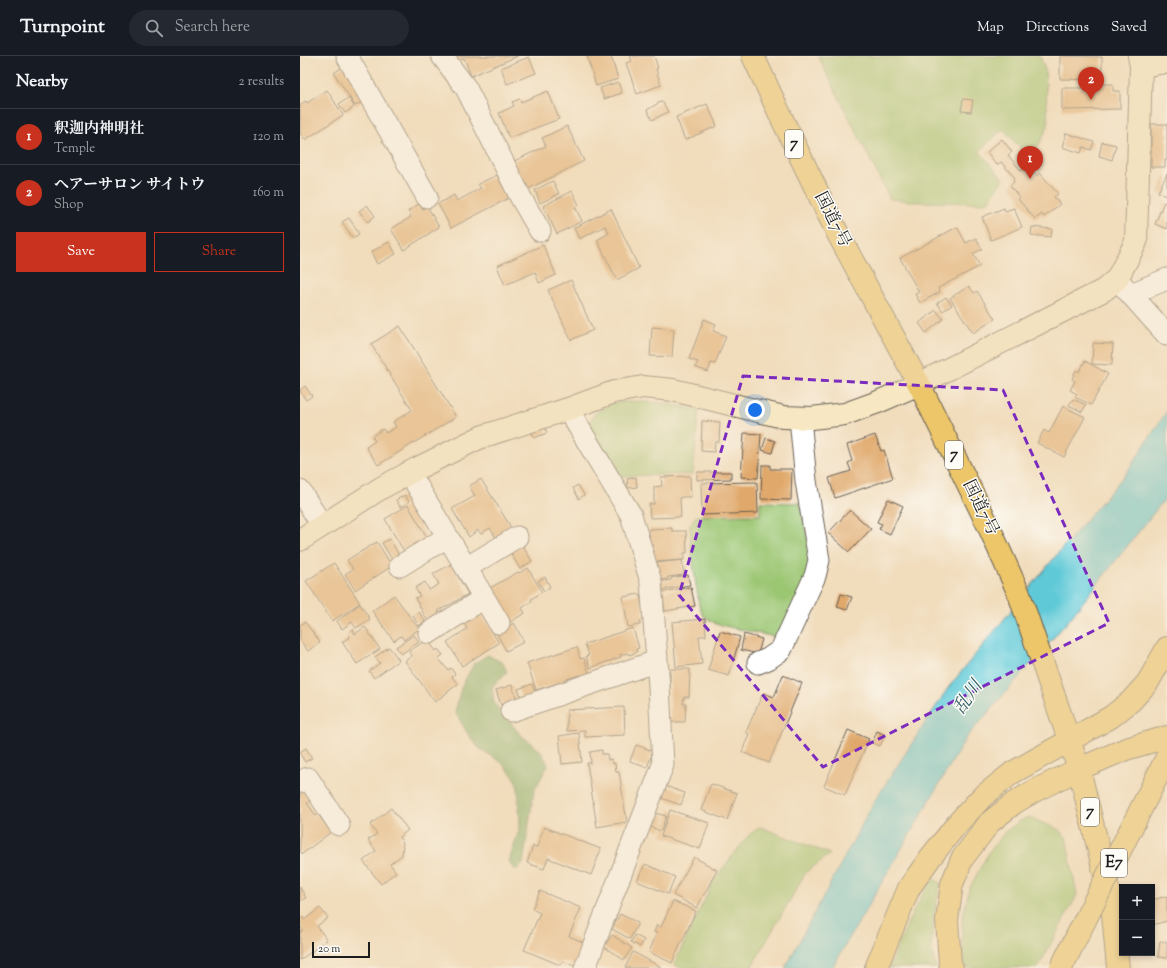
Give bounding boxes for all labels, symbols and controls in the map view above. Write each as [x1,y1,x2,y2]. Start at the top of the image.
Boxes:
search box [129,10,409,46]
text: Turnpoint [20,14,105,41]
icon: search [143,17,165,39]
text: Search here [175,17,250,38]
text: Map [977,18,1004,38]
text: Directions [1026,18,1089,38]
text: Saved [1111,18,1147,38]
pin: 2 [1078,67,1104,100]
text: Nearby [16,70,68,94]
text: 2 results [239,73,284,91]
text: 釈迦内神明社 [54,119,144,140]
text: 1 [27,128,31,146]
text: 120 m [253,128,284,146]
road number: 7 [785,130,803,158]
text: Temple [54,140,95,158]
pin: 1 [1017,146,1043,179]
text: ヘアーサロン サイトウ [54,175,205,196]
text: 2 [26,184,32,202]
text: 160 m [253,184,284,202]
street label: 国道7号 [808,188,856,252]
text: Shop [54,196,83,214]
button: Save [16,232,146,272]
button: Share [154,232,284,272]
your location [745,400,765,420]
road number: 7 [945,441,963,469]
street label: 国道7号 [956,476,1004,540]
water label: 乱川 [948,674,991,720]
road number: 7 [1081,798,1099,826]
road number: E7 [1101,849,1127,877]
map controls [1119,884,1155,956]
button: + [1119,884,1155,920]
button: − [1119,920,1155,956]
scale bar [312,940,370,959]
text: 20 m [318,941,340,957]

